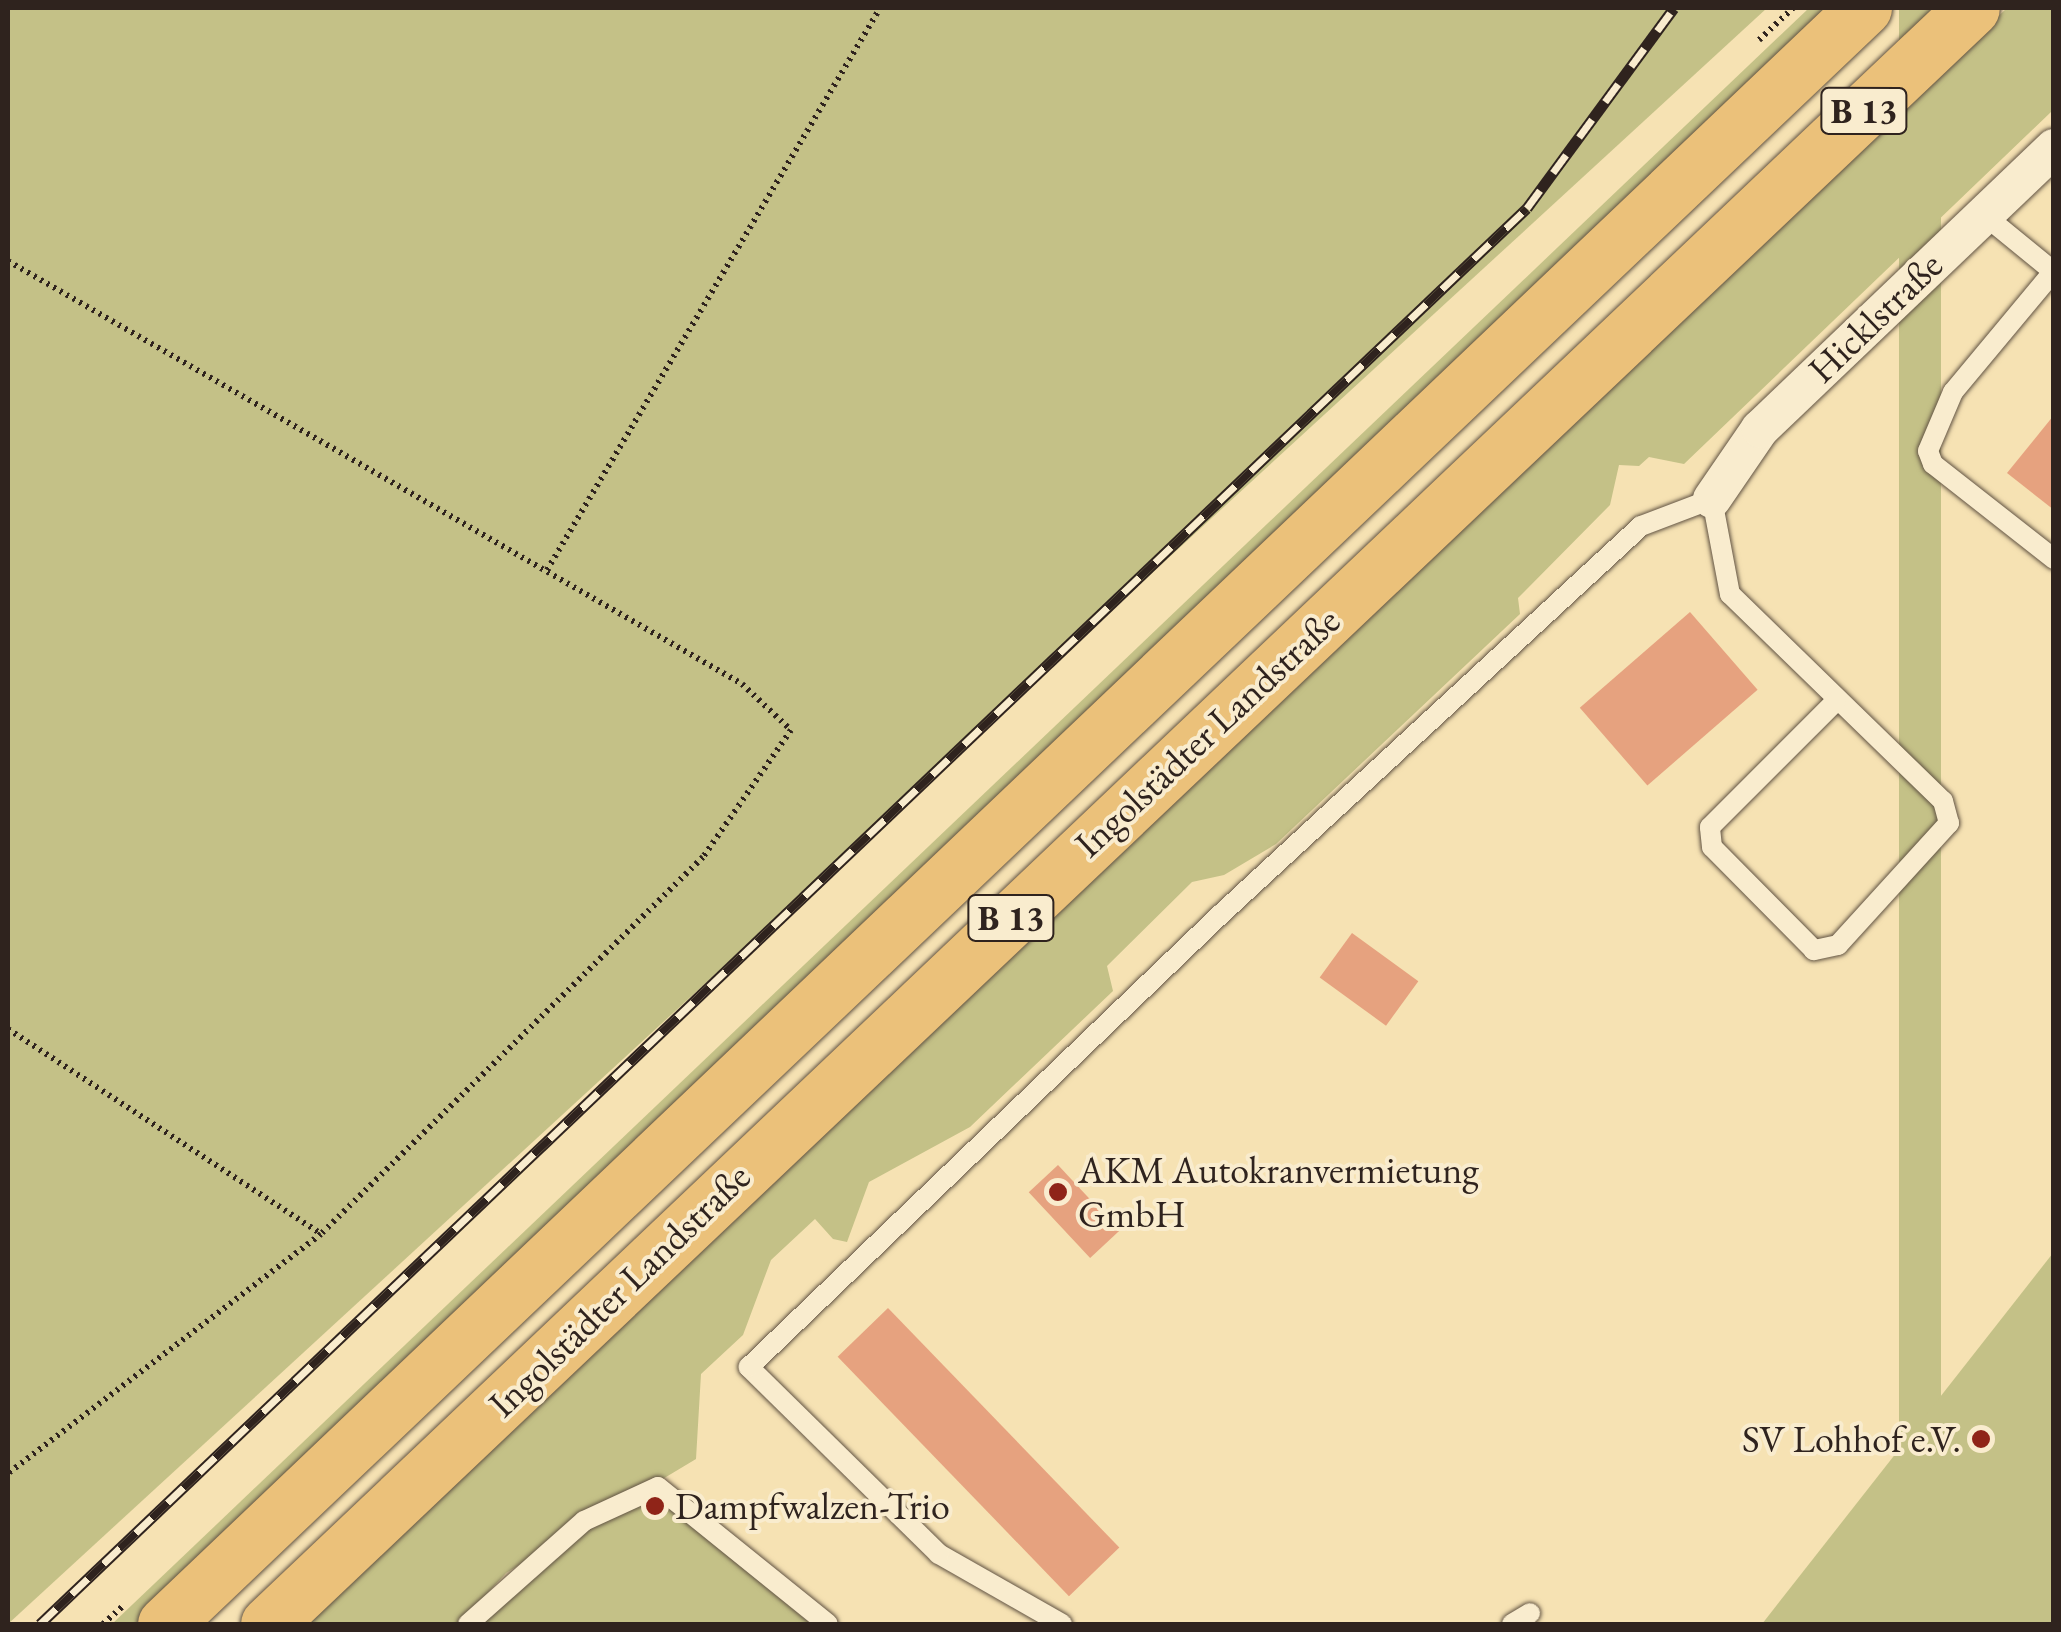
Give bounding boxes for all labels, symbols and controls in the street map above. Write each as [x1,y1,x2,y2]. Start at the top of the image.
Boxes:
road number: B 13 [1819,81,1909,141]
street label: Hicklstraße [1799,242,1951,392]
street label: Ingolstädter Landstraße [1065,598,1349,866]
road number: B 13 [966,888,1056,948]
place label: AKM Autokranvermietung GmbH [1078,1147,1479,1236]
street label: Ingolstädter Landstraße [479,1154,759,1426]
marker: AKM Autokranvermietung GmbH [1047,1181,1069,1203]
place label: SV Lohhof e.V. [1742,1416,1961,1462]
marker: SV Lohhof e.V. [1970,1428,1992,1450]
place label: Dampfwalzen-Trio [675,1483,950,1529]
marker: Dampfwalzen-Trio [644,1495,666,1517]

